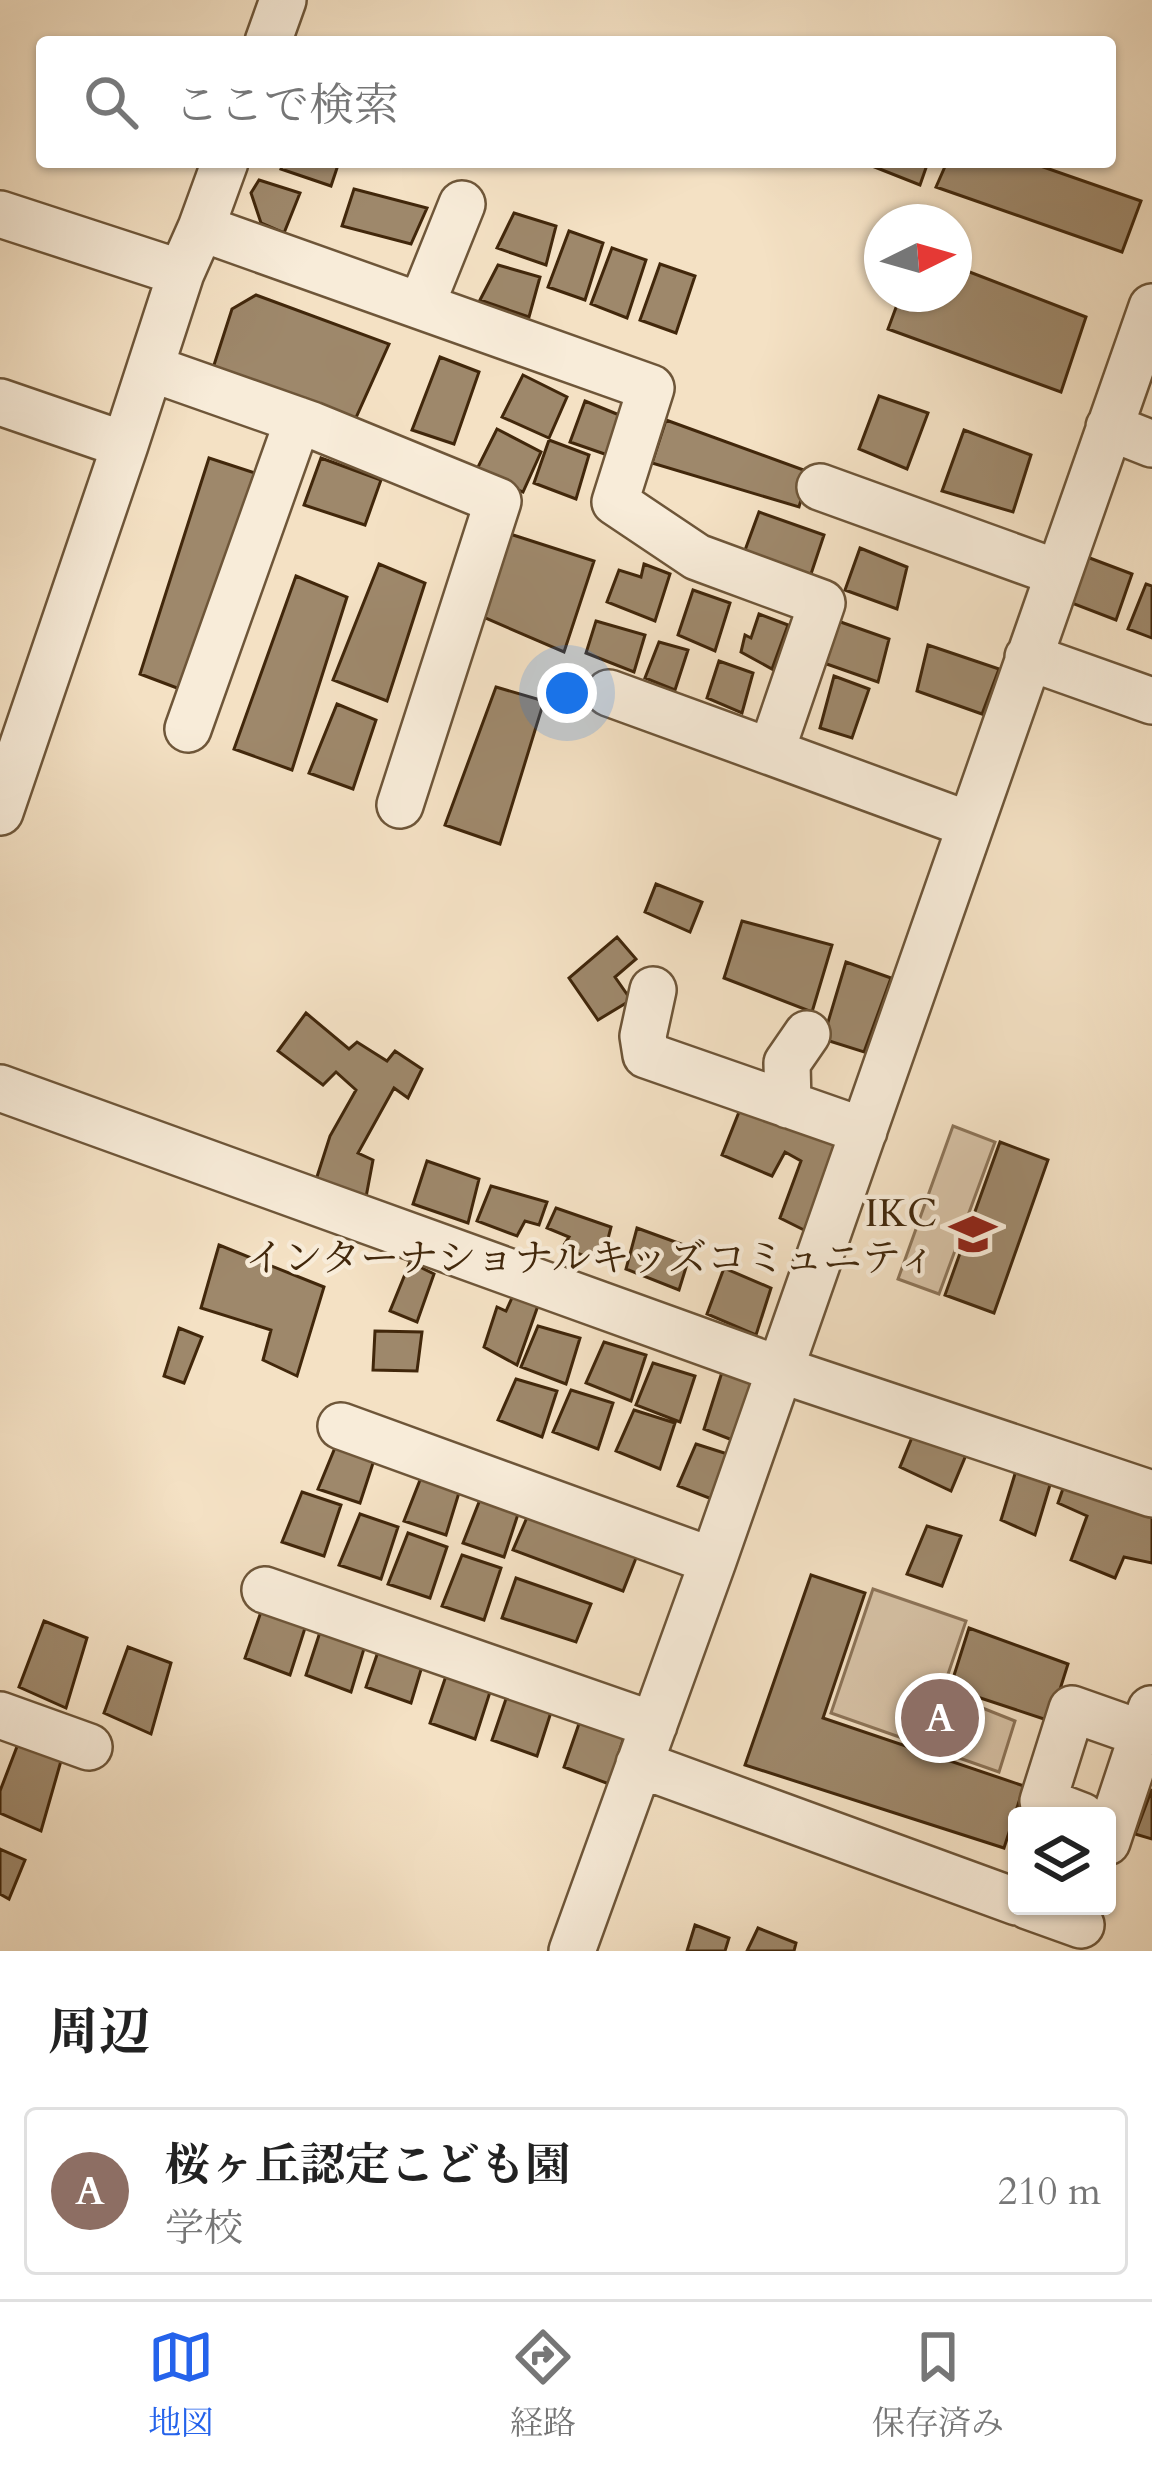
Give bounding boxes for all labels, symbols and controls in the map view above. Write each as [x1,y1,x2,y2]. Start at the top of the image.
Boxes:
search box [36,36,1116,168]
icon: search [78,69,144,135]
text: ここで検索 [174,75,399,136]
north arrow [864,204,972,312]
your location [537,663,597,723]
place label: IKC インターナショナルキッズコミュニティ [245,1187,937,1285]
school or university icon: IKC インターナショナルキッズコミュニティ [948,1209,998,1259]
pin: A [901,1673,979,1763]
map controls [1008,1807,1116,1915]
button: layers [1008,1807,1116,1915]
text: 周辺 [48,1998,150,2068]
text: 桜ヶ丘認定こども園 [165,2135,570,2196]
text: A [75,2165,105,2218]
text: 210 m [998,2165,1101,2218]
text: 学校 [165,2202,243,2255]
tab: 地図 [148,2324,214,2446]
tab: 経路 [510,2324,576,2446]
tab: 保存済み [872,2324,1004,2446]

